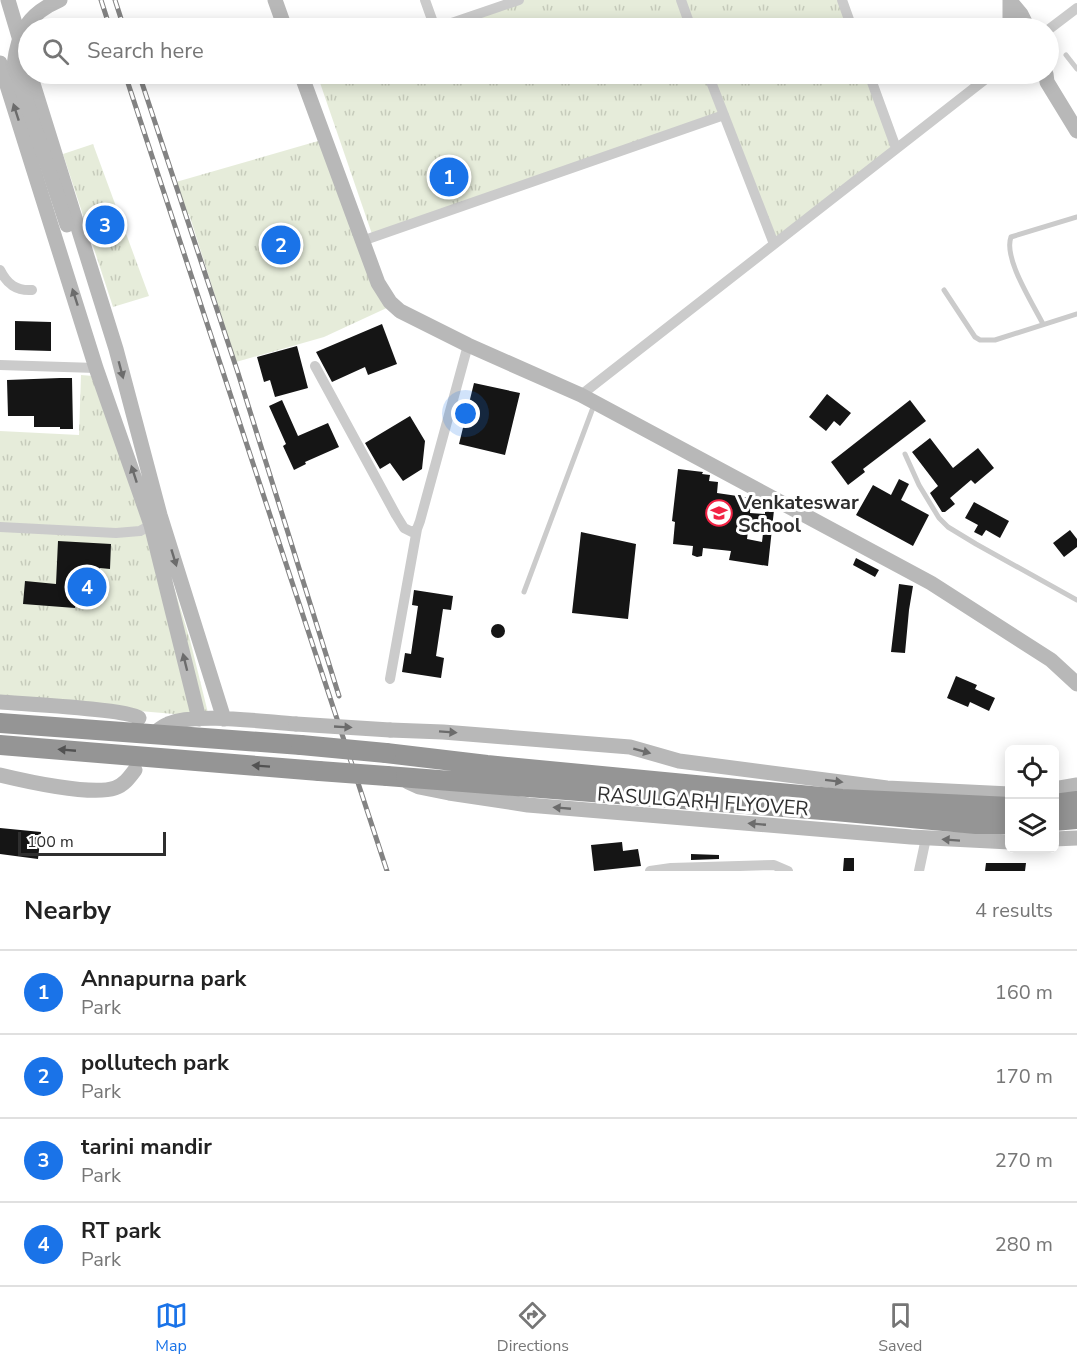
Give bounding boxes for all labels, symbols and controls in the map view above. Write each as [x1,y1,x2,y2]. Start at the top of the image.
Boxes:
search box [18,18,1059,84]
icon: search [39,35,72,68]
text: Search here [87,36,204,66]
one-way arrow [10,103,20,121]
pin: 1 [430,154,468,200]
pin: 3 [86,202,124,248]
pin: 2 [262,222,300,268]
one-way arrow [70,288,79,306]
one-way arrow [117,362,126,380]
your location [451,399,480,428]
one-way arrow [129,465,139,483]
place label: Venkateswar School [737,489,859,539]
school or university icon: Venkateswar School [704,498,734,528]
one-way arrow [170,549,179,567]
pin: 4 [68,564,106,610]
one-way arrow [180,653,190,672]
one-way arrow [333,722,352,731]
one-way arrow [439,727,458,737]
one-way arrow [57,745,76,755]
map controls [1005,745,1059,853]
button: locate [1005,745,1059,799]
one-way arrow [633,747,651,756]
one-way arrow [251,761,270,771]
one-way arrow [825,777,844,786]
street label: RASULGARH FLYOVER [596,781,810,822]
button: layers [1005,799,1059,853]
one-way arrow [553,803,572,813]
one-way arrow [747,819,766,829]
scale bar [18,829,166,856]
text: 100 m [27,831,74,853]
one-way arrow [942,835,961,845]
text: Nearby [24,893,111,928]
text: 4 results [975,897,1053,924]
text: Annapurna park [81,964,246,994]
text: 1 [38,979,50,1006]
text: 160 m [995,979,1053,1006]
text: Park [81,994,121,1021]
text: pollutech park [81,1048,229,1078]
text: 2 [38,1063,50,1090]
text: 170 m [995,1063,1053,1090]
text: Park [81,1078,121,1105]
text: tarini mandir [81,1132,212,1162]
text: 3 [38,1147,50,1174]
text: 270 m [995,1147,1053,1174]
text: Park [81,1162,121,1189]
text: RT park [81,1216,161,1246]
text: 4 [38,1231,50,1258]
text: 280 m [995,1231,1053,1258]
text: Park [81,1246,121,1273]
tab: Map [155,1299,188,1357]
tab: Directions [497,1299,569,1357]
tab: Saved [878,1299,922,1357]

